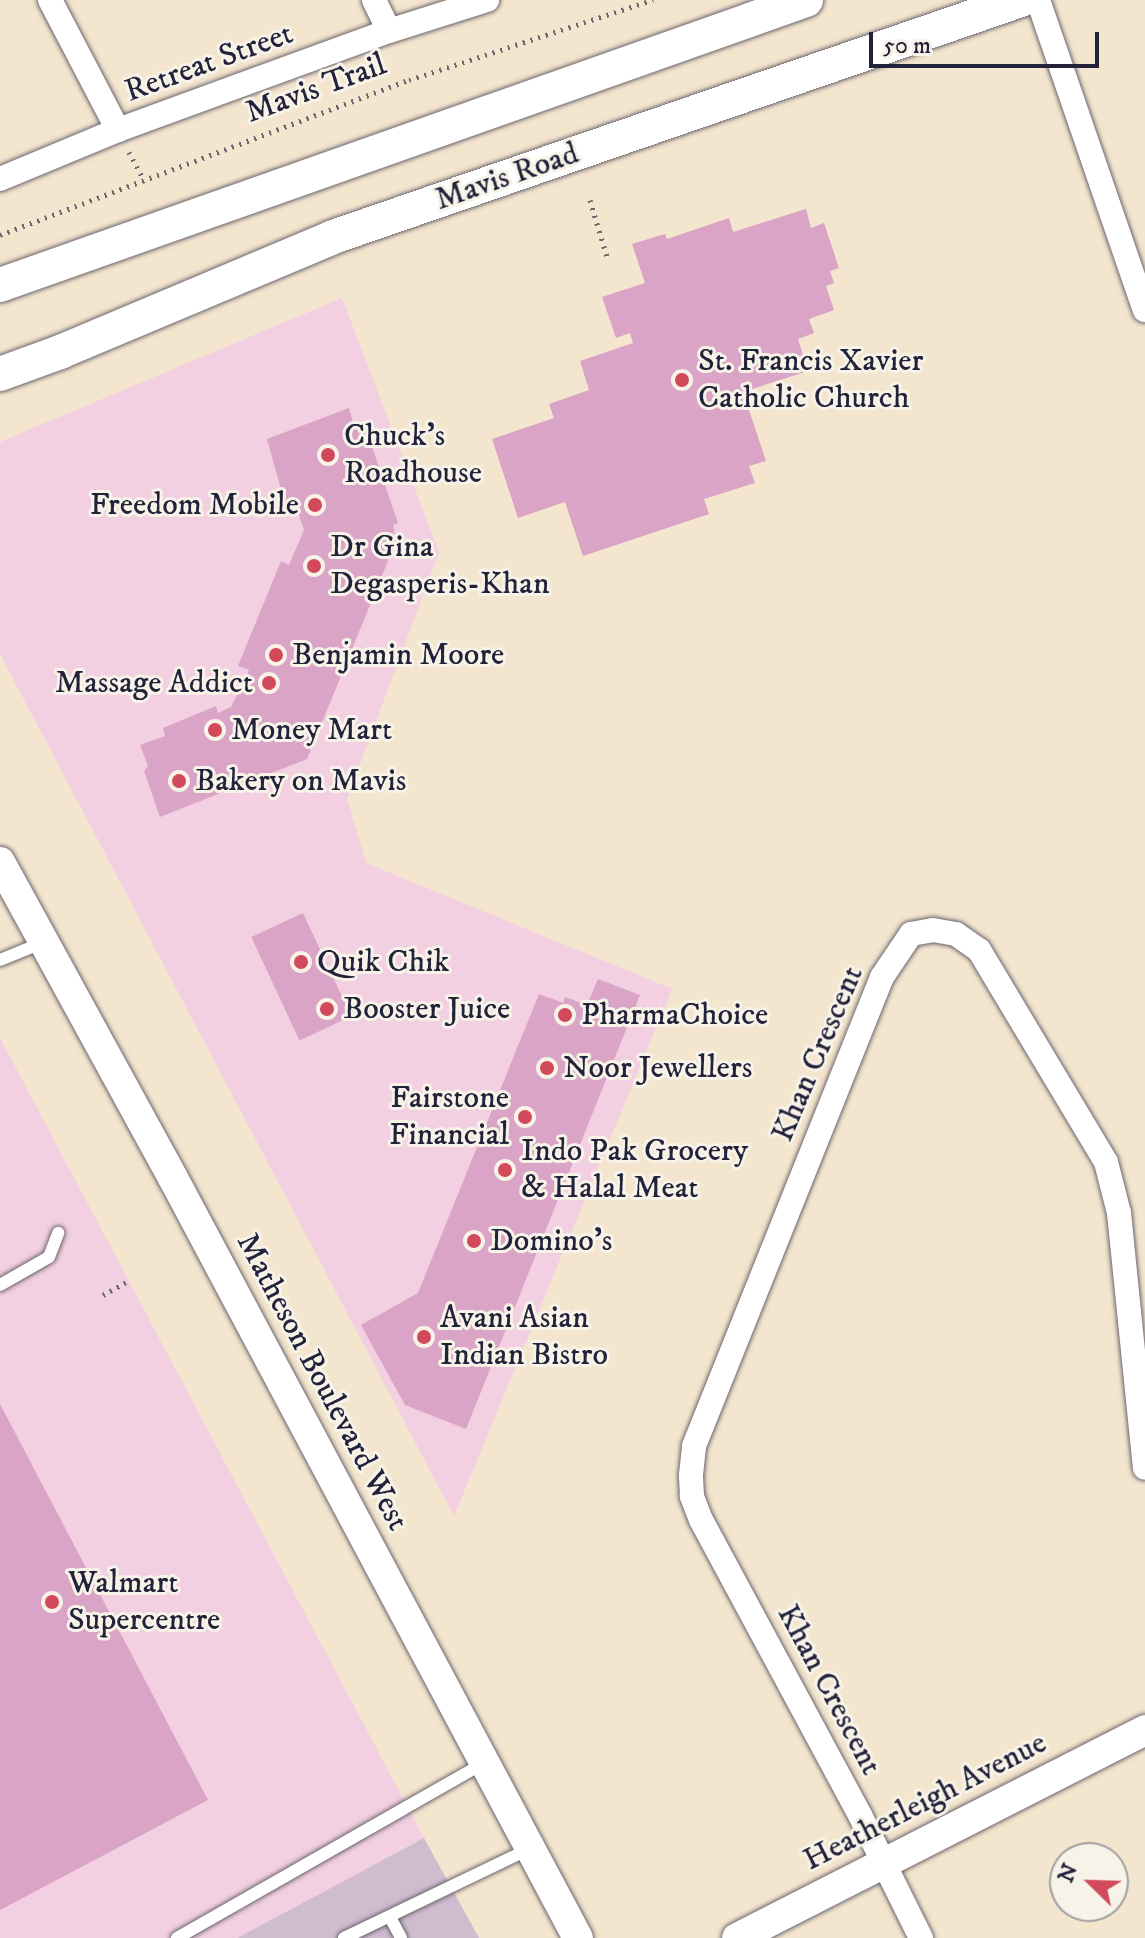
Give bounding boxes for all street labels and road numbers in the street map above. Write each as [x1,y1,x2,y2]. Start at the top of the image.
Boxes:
street label: Retreat Street [120,15,298,111]
street label: Mavis Trail [240,46,392,132]
street label: Mavis Road [430,135,584,219]
street label: Khan Crescent [764,960,872,1148]
street label: Matheson Boulevard West [227,1227,417,1537]
street label: Khan Crescent [768,1598,890,1782]
street label: Heatherleigh Avenue [797,1724,1053,1880]

